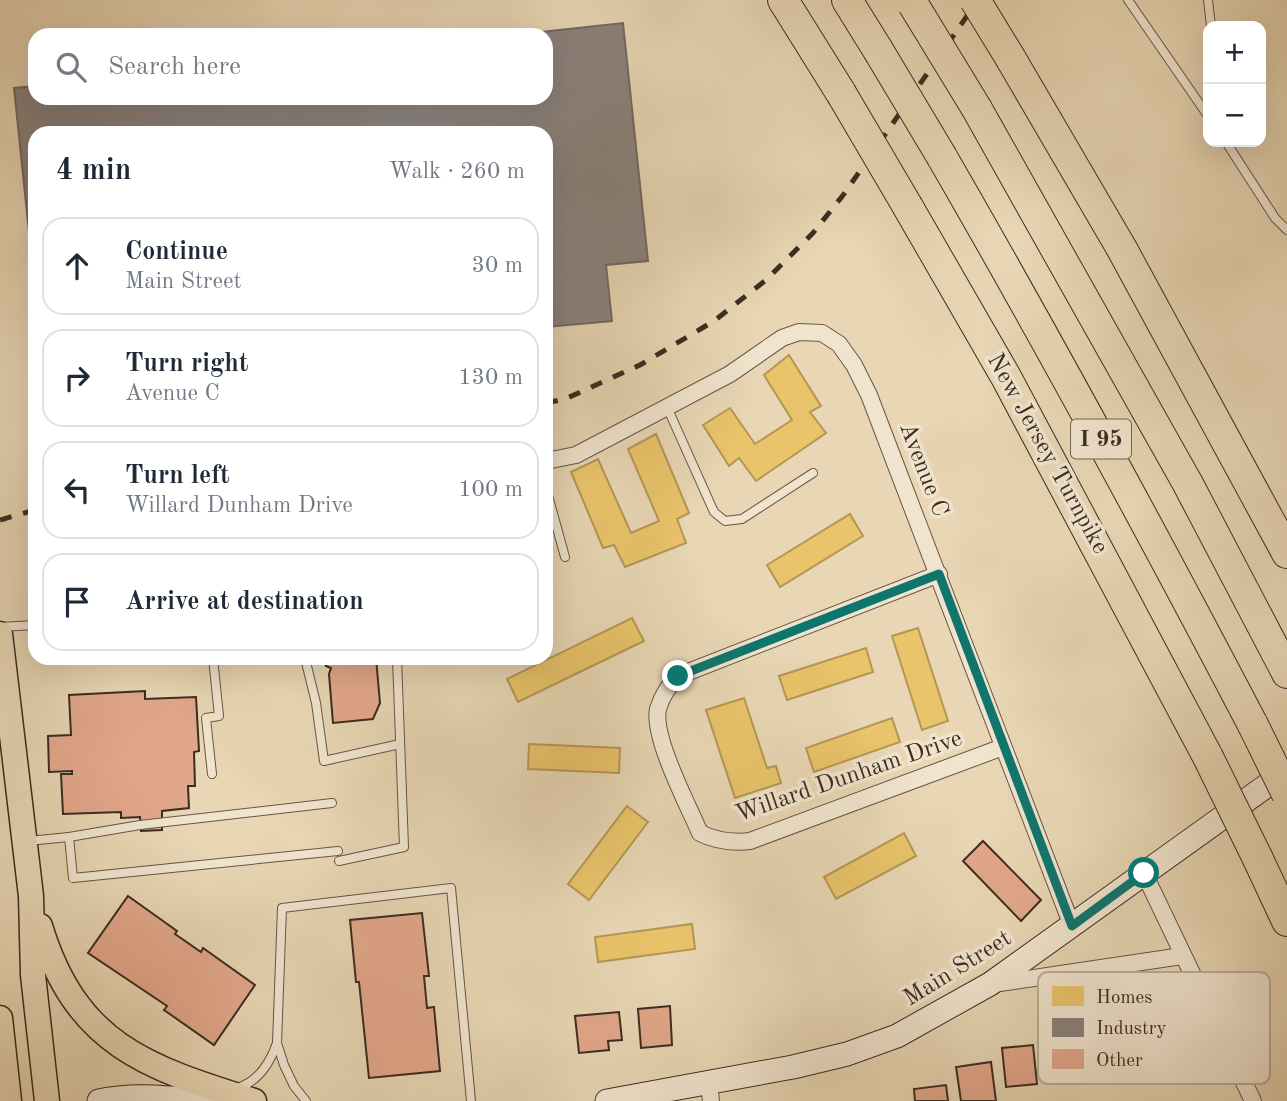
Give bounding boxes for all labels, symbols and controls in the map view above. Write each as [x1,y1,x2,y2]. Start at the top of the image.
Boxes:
map controls [1203,21,1266,147]
button: + [1203,21,1266,84]
search box [28,28,553,105]
icon: search [52,48,90,86]
text: Search here [108,54,241,80]
button: − [1203,84,1266,147]
text: 4 min [56,156,131,186]
text: Walk · 260 m [389,160,525,183]
text: Continue [125,239,228,265]
icon: ahead [58,247,96,285]
text: 30 m [472,254,523,277]
text: Main Street [125,270,242,293]
street label: New Jersey Turnpike [982,350,1112,558]
text: Turn right [125,351,248,377]
icon: right [58,359,96,397]
text: 130 m [458,366,523,389]
text: Avenue C [125,382,220,405]
street label: Avenue C [894,419,952,521]
road number: I 95 [1071,420,1131,458]
text: Turn left [125,463,230,489]
icon: left [58,471,96,509]
text: 100 m [458,478,523,501]
text: Willard Dunham Drive [125,494,353,517]
icon: arrive [58,583,96,621]
text: Arrive at destination [125,589,364,615]
route end [662,660,693,691]
street label: Willard Dunham Drive [733,727,965,827]
route start [1128,857,1159,888]
street label: Main Street [900,927,1016,1011]
legend [1038,972,1270,1084]
text: Homes [1096,989,1152,1008]
text: Industry [1096,1020,1167,1039]
text: Other [1096,1052,1143,1071]

